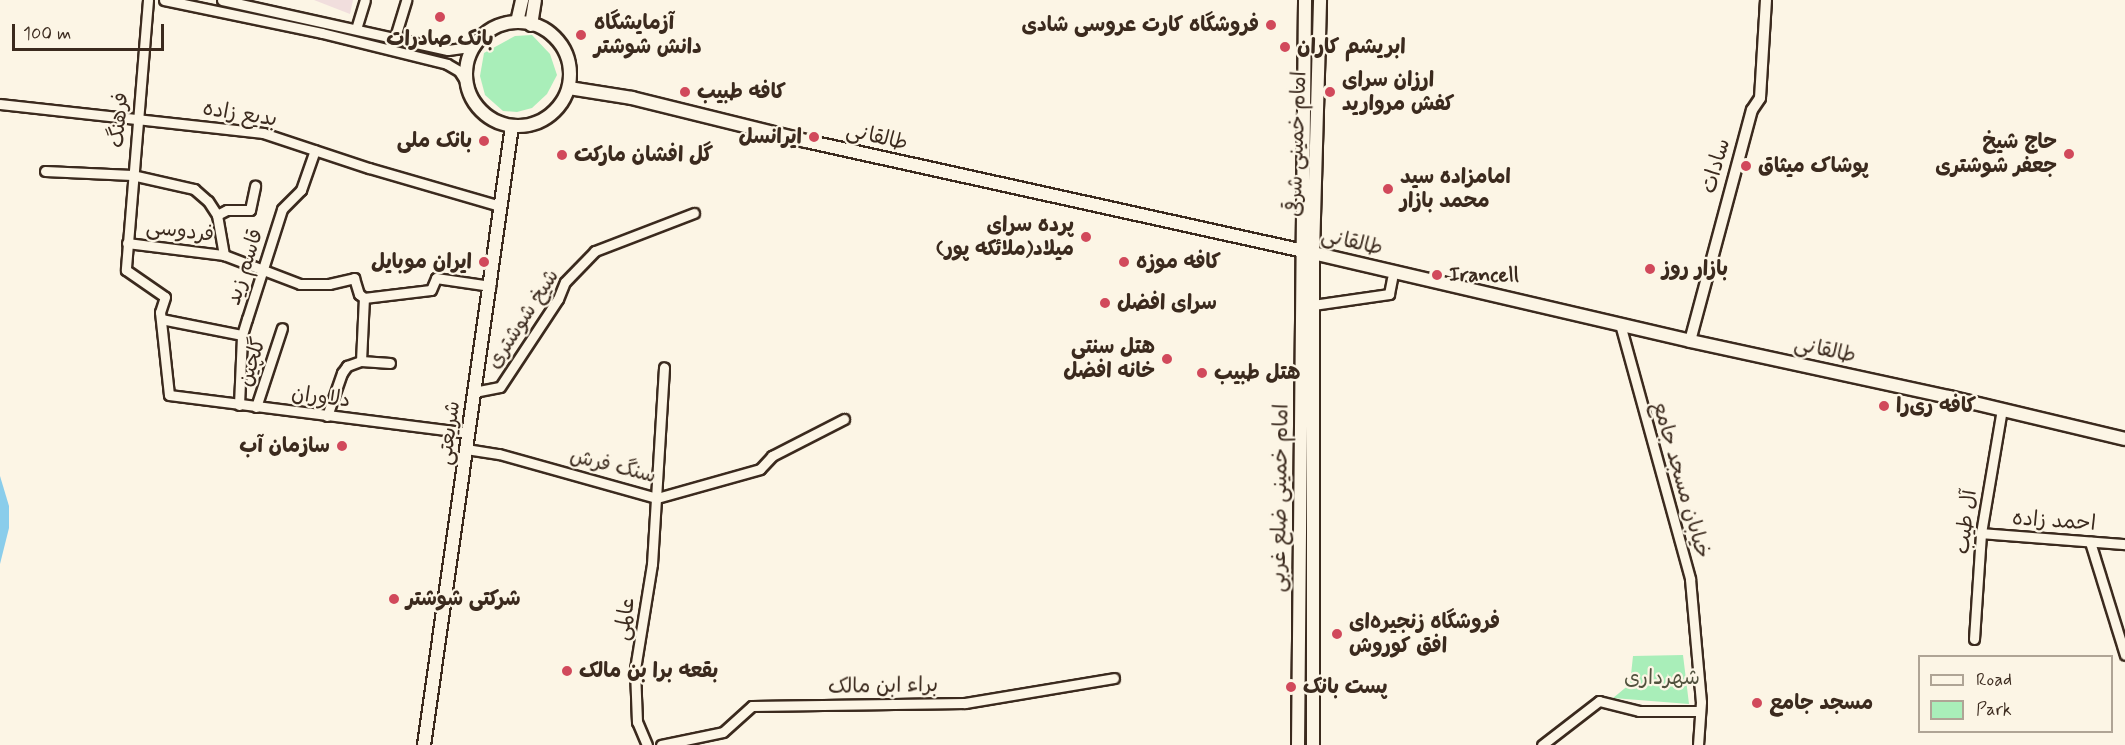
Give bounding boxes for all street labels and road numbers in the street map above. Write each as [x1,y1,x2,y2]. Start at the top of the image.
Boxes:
street label: امام خمینی شرقی [1282,71,1312,217]
street label: فرهنگ [104,91,134,149]
street label: بدیع زاده [201,96,279,132]
street label: طالقانی [844,118,910,156]
street label: سادات [1696,136,1736,196]
street label: فردوسی [145,214,215,248]
street label: طالقانی [1319,223,1385,261]
street label: قاسم زید [221,226,269,308]
street label: شیخ شوشتری [481,264,565,374]
street label: طالقانی [1792,331,1858,369]
street label: گلچین [232,334,272,390]
street label: دلاوران [290,381,352,413]
street label: شریعتی [432,399,466,467]
street label: خیابان مسجد جامع [1647,399,1715,561]
street label: امام خمینی ضلع غربی [1266,403,1294,593]
street label: سنگ فرش [567,443,659,489]
street label: آل طیب [1950,488,1982,556]
street label: احمد زاده [2011,506,2097,536]
street label: عالمی [609,596,641,642]
street label: براء ابن مالک [828,672,938,700]

